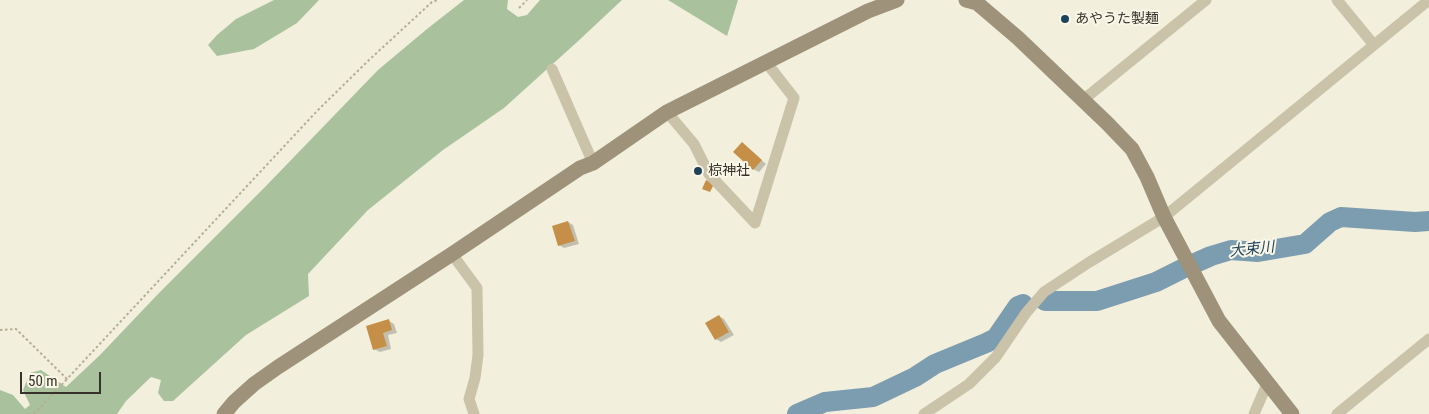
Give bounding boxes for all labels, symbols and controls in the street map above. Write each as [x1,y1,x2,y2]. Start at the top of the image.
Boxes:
place label: あやうた製麺 [1075,11,1159,27]
marker: あやうた製麺 [1059,13,1071,25]
place label: 椋神社 [708,163,750,179]
marker: 椋神社 [692,165,704,177]
water label: 大束川 [1229,239,1275,261]
scale bar [22,362,104,394]
text: 50 m [28,372,58,390]

